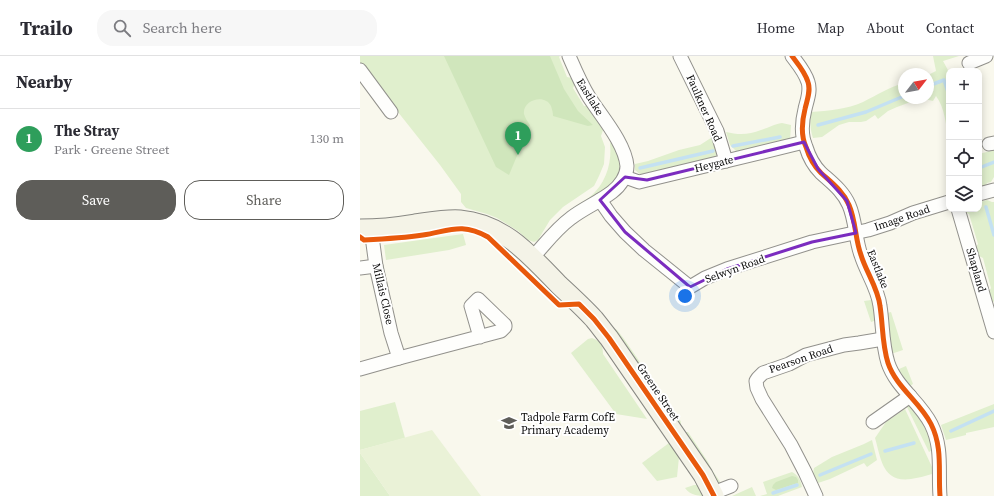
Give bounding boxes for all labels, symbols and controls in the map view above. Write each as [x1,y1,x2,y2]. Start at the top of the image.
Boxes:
search box [97,10,377,46]
text: Trailo [20,15,73,41]
icon: search [111,17,133,39]
text: Search here [143,17,222,38]
text: Home [757,18,795,38]
text: Map [817,18,844,38]
text: About [866,18,904,38]
text: Contact [926,18,974,38]
north arrow [898,68,934,104]
map controls [946,68,982,212]
button: + [946,68,982,104]
text: Nearby [16,70,72,94]
street label: Faulkner Road [683,72,726,144]
street label: Eastlake [573,76,607,119]
button: − [946,104,982,140]
text: The Stray [54,120,119,141]
pin: 1 [505,122,531,155]
text: 1 [25,130,33,147]
text: 130 m [310,130,344,147]
button: locate [946,140,982,176]
text: Park · Greene Street [54,141,169,158]
street label: Heygate [693,152,735,176]
button: layers [946,176,982,212]
button: Save [16,180,176,220]
button: Share [184,180,344,220]
street label: Image Road [872,201,933,235]
street label: Shapland [963,246,990,295]
street label: Eastlake [863,247,893,291]
street label: Selwyn Road [703,251,768,287]
street label: Millais Close [369,262,397,327]
your location [675,286,695,306]
street label: Pearson Road [767,341,836,377]
street label: Greene Street [633,360,683,424]
place label: Tadpole Farm CofE Primary Academy [521,410,615,438]
school or university icon: Tadpole Farm CofE Primary Academy [500,414,518,432]

